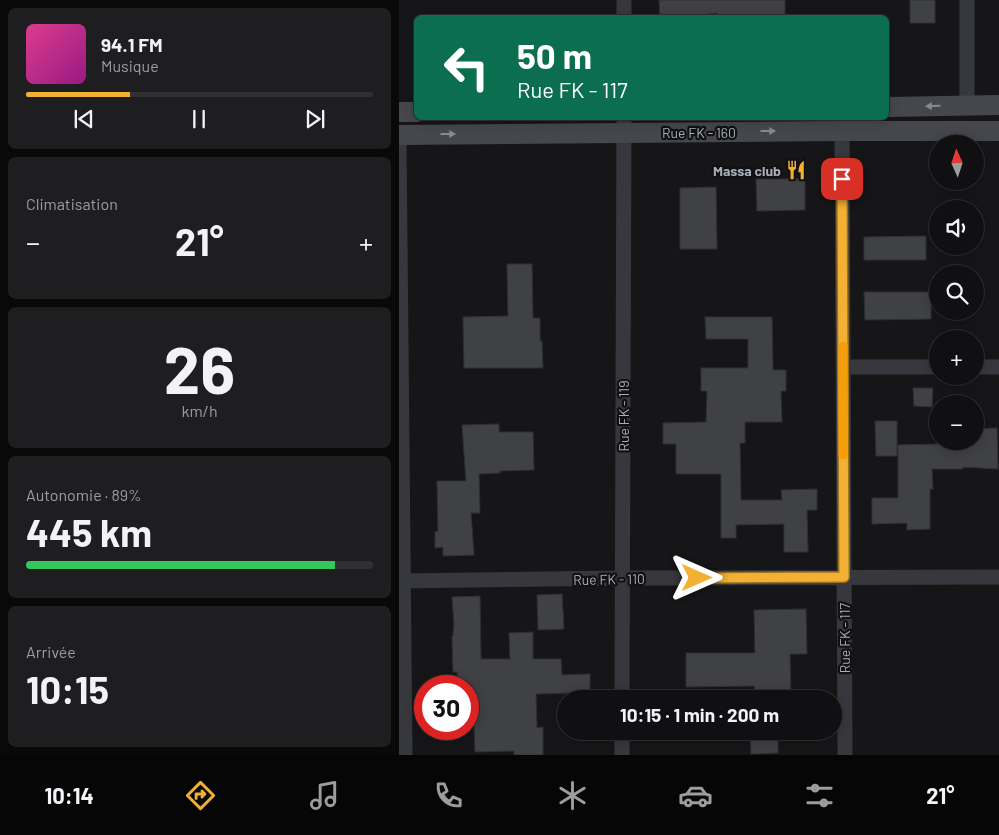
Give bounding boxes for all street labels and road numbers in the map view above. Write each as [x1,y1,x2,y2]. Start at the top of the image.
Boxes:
street label: Rue FK - 160 [662,124,736,141]
street label: Rue FK - 119 [615,380,632,452]
street label: Rue FK - 110 [573,570,645,588]
street label: Rue FK - 117 [836,602,853,673]

